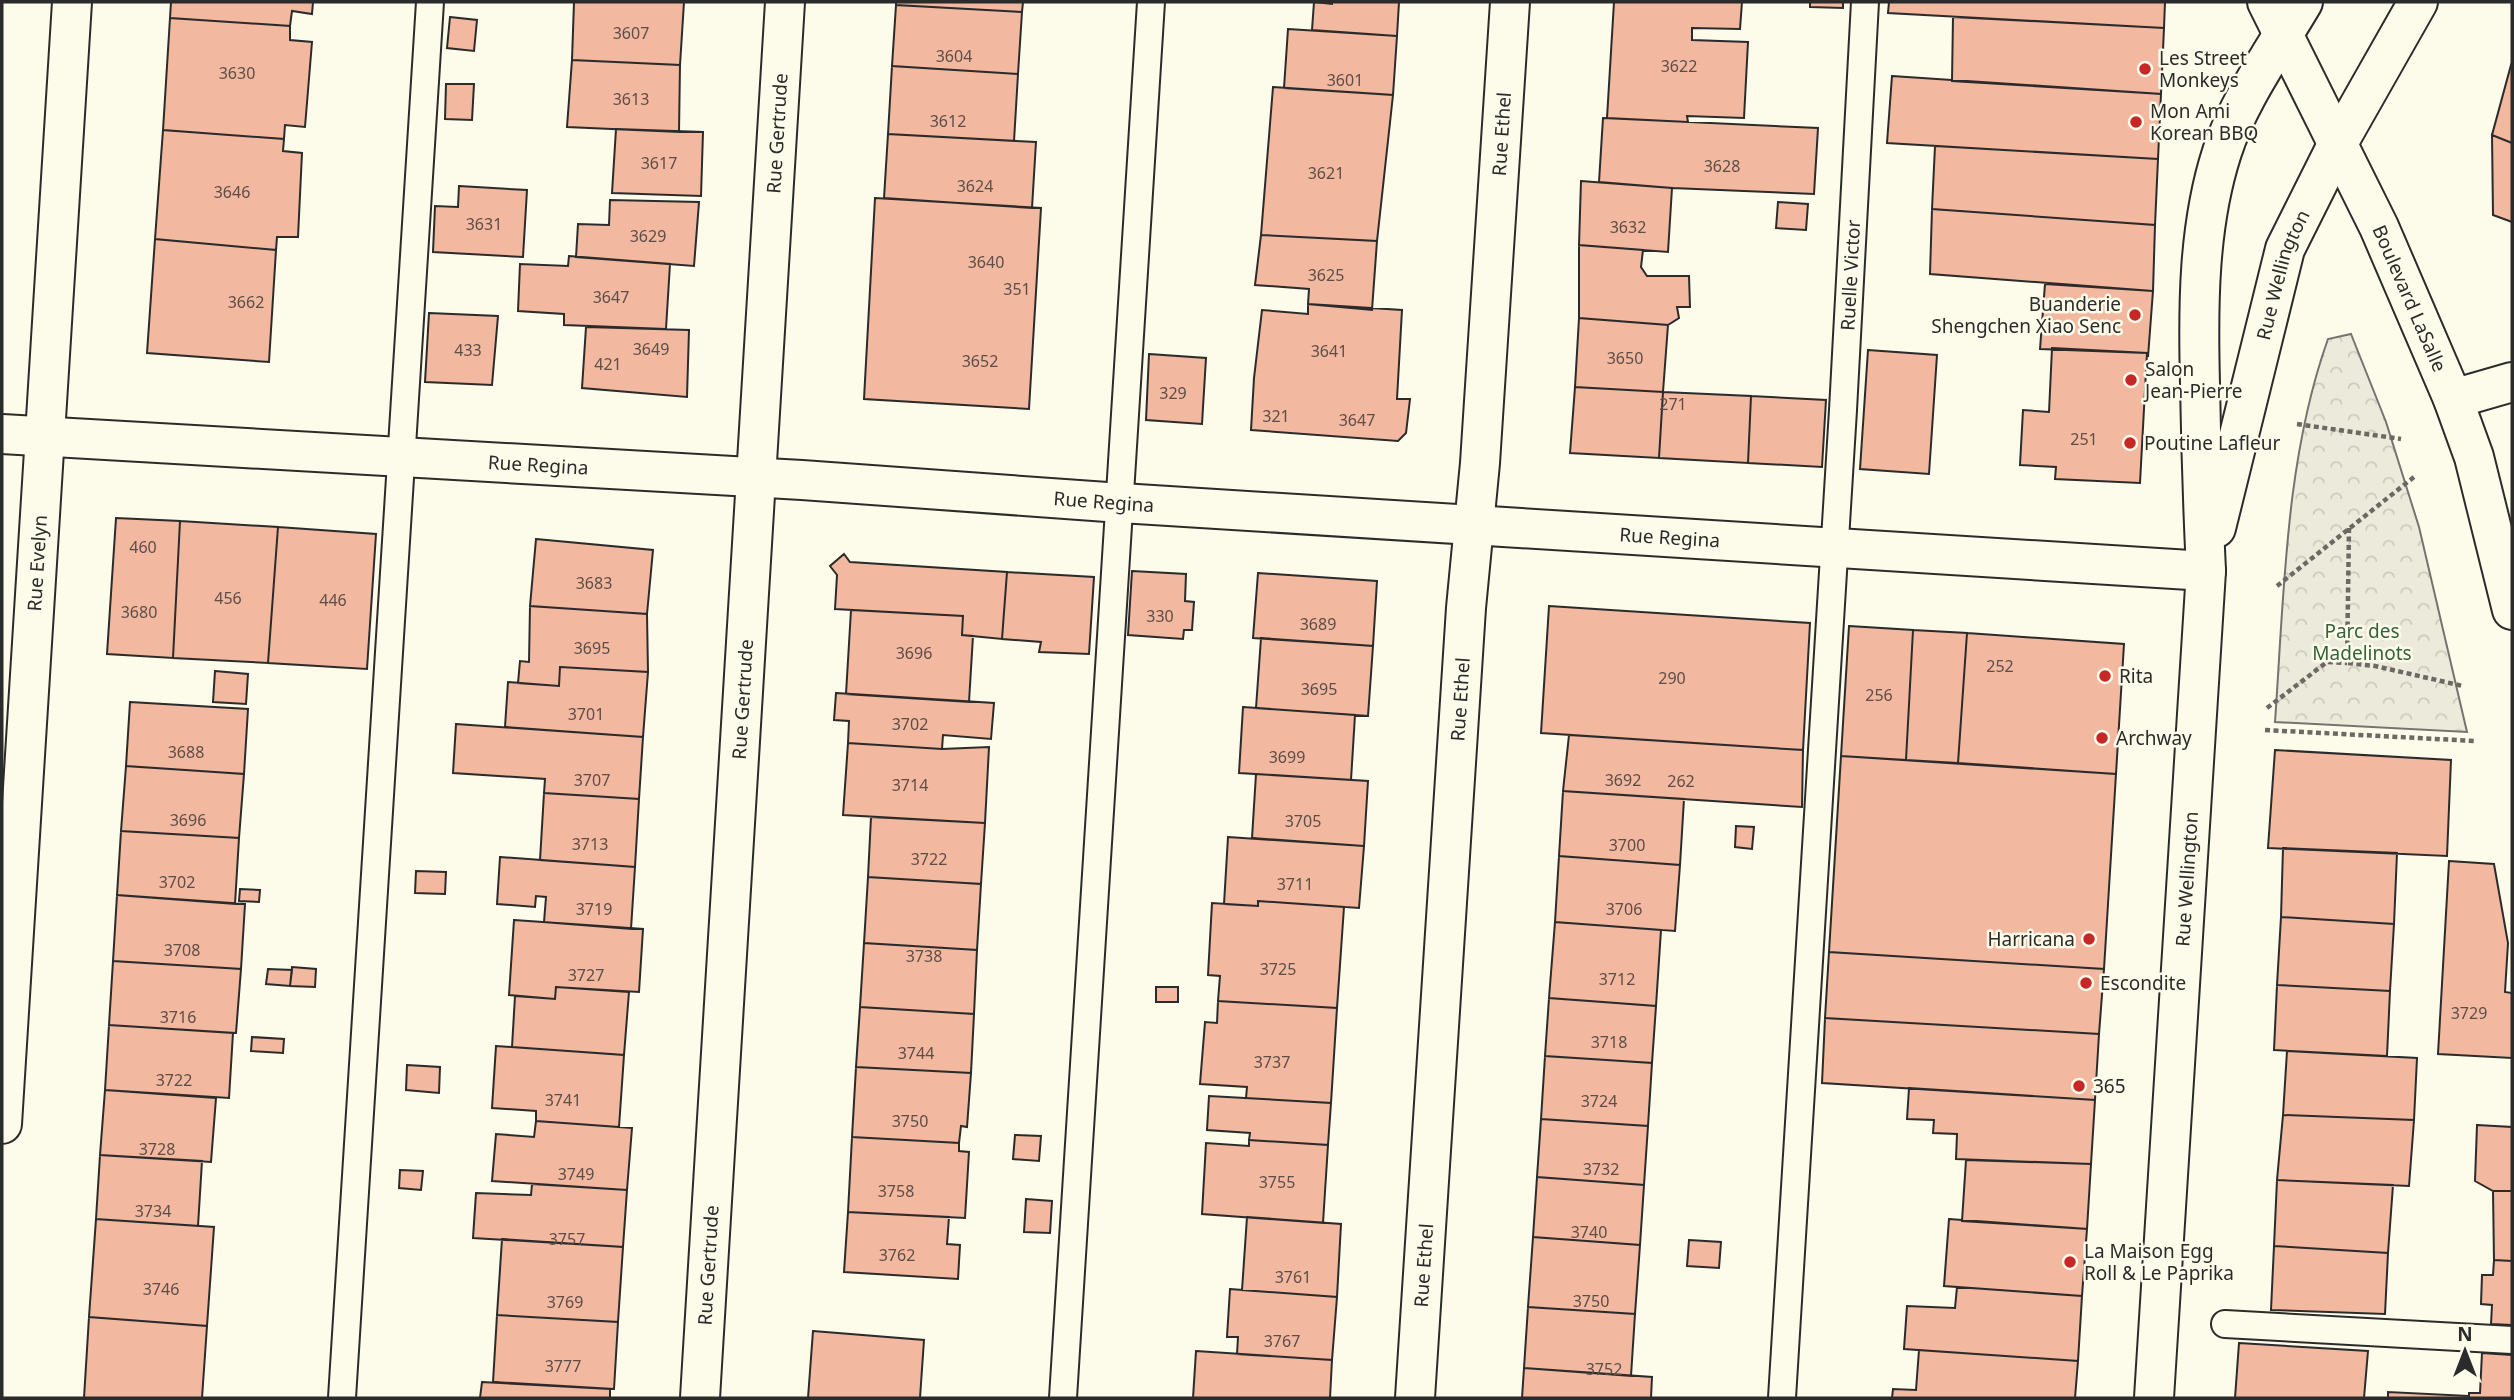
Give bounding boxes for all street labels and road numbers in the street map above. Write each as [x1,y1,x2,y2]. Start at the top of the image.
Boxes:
street label: Rue Gertrude [760,72,794,194]
street label: Rue Ethel [1486,91,1517,177]
street label: Rue Wellington [2250,205,2316,343]
street label: Ruelle Victor [1834,219,1866,331]
street label: Boulevard LaSalle [2367,221,2453,376]
street label: Rue Regina [487,449,589,481]
street label: Rue Regina [1053,485,1155,518]
street label: Rue Evelyn [21,514,53,612]
street label: Rue Regina [1619,521,1721,554]
street label: Rue Gertrude [726,638,759,760]
street label: Rue Ethel [1444,657,1476,742]
street label: Rue Wellington [2169,811,2204,947]
street label: Rue Gertrude [691,1204,725,1326]
street label: Rue Ethel [1408,1222,1439,1308]

